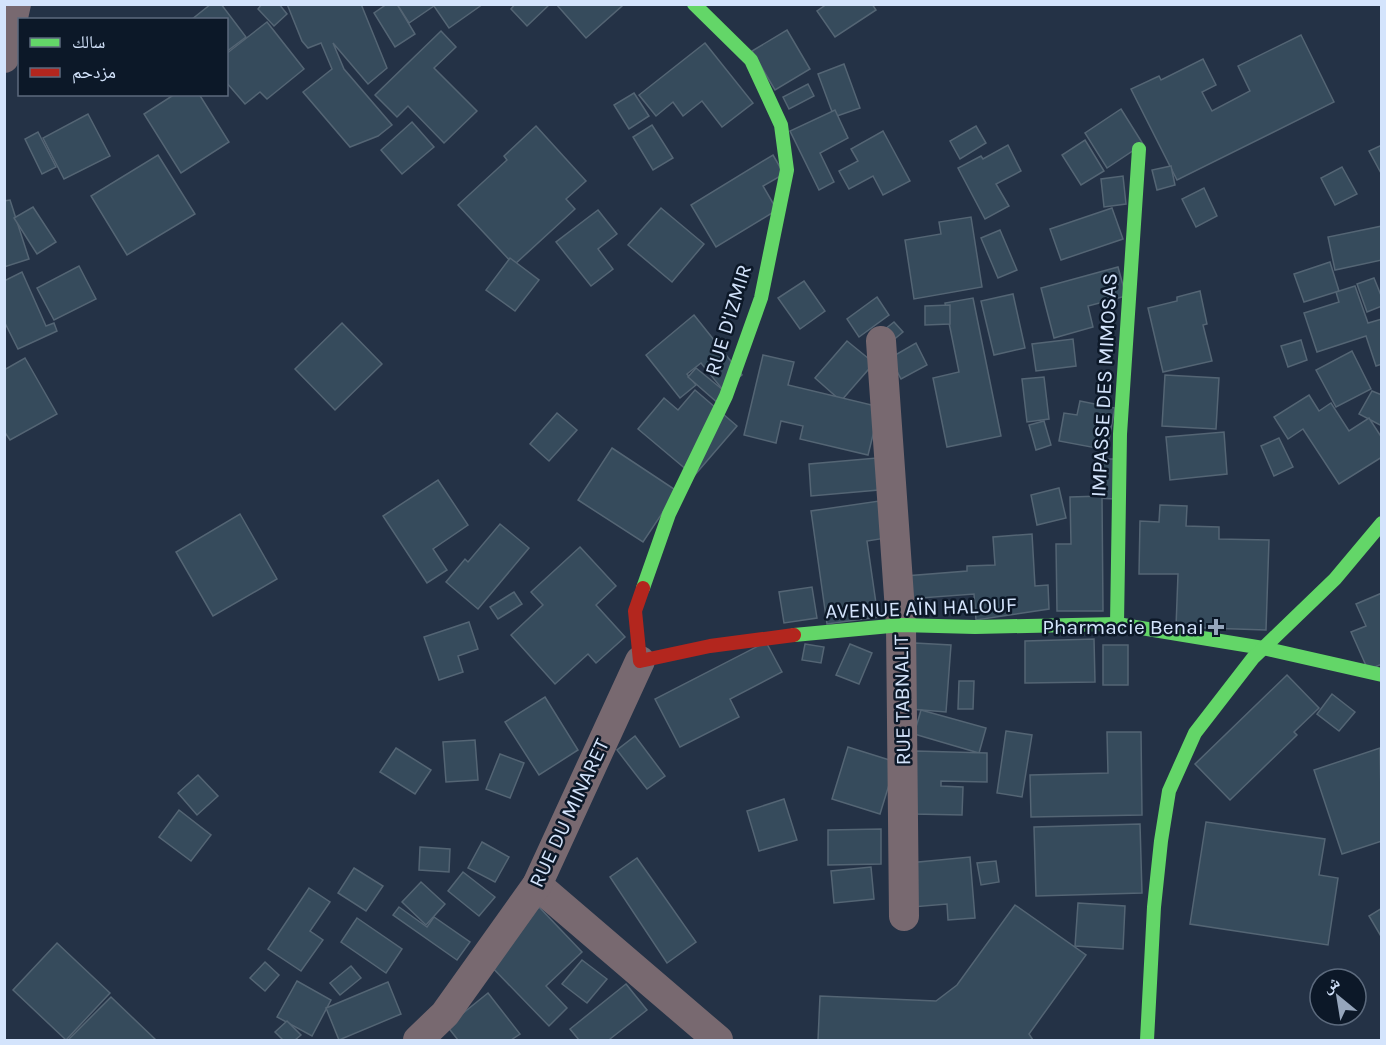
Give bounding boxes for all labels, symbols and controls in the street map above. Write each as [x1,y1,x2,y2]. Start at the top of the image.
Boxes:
legend [18,18,228,96]
text: سالك [72,31,105,53]
text: مزدحم [72,61,116,84]
street label: RUE D'IZMIR [700,262,756,378]
street label: IMPASSE DES MIMOSAS [1086,272,1122,498]
street label: AVENUE AÏN HALOUF [825,593,1017,623]
place label: Pharmacie Benai [1042,615,1204,639]
marker: Pharmacie Benai [1209,620,1223,634]
street label: RUE TABNALIT [889,634,915,766]
street label: RUE DU MINARET [524,734,614,891]
north arrow [1308,967,1368,1027]
text: ش [1319,972,1343,997]

